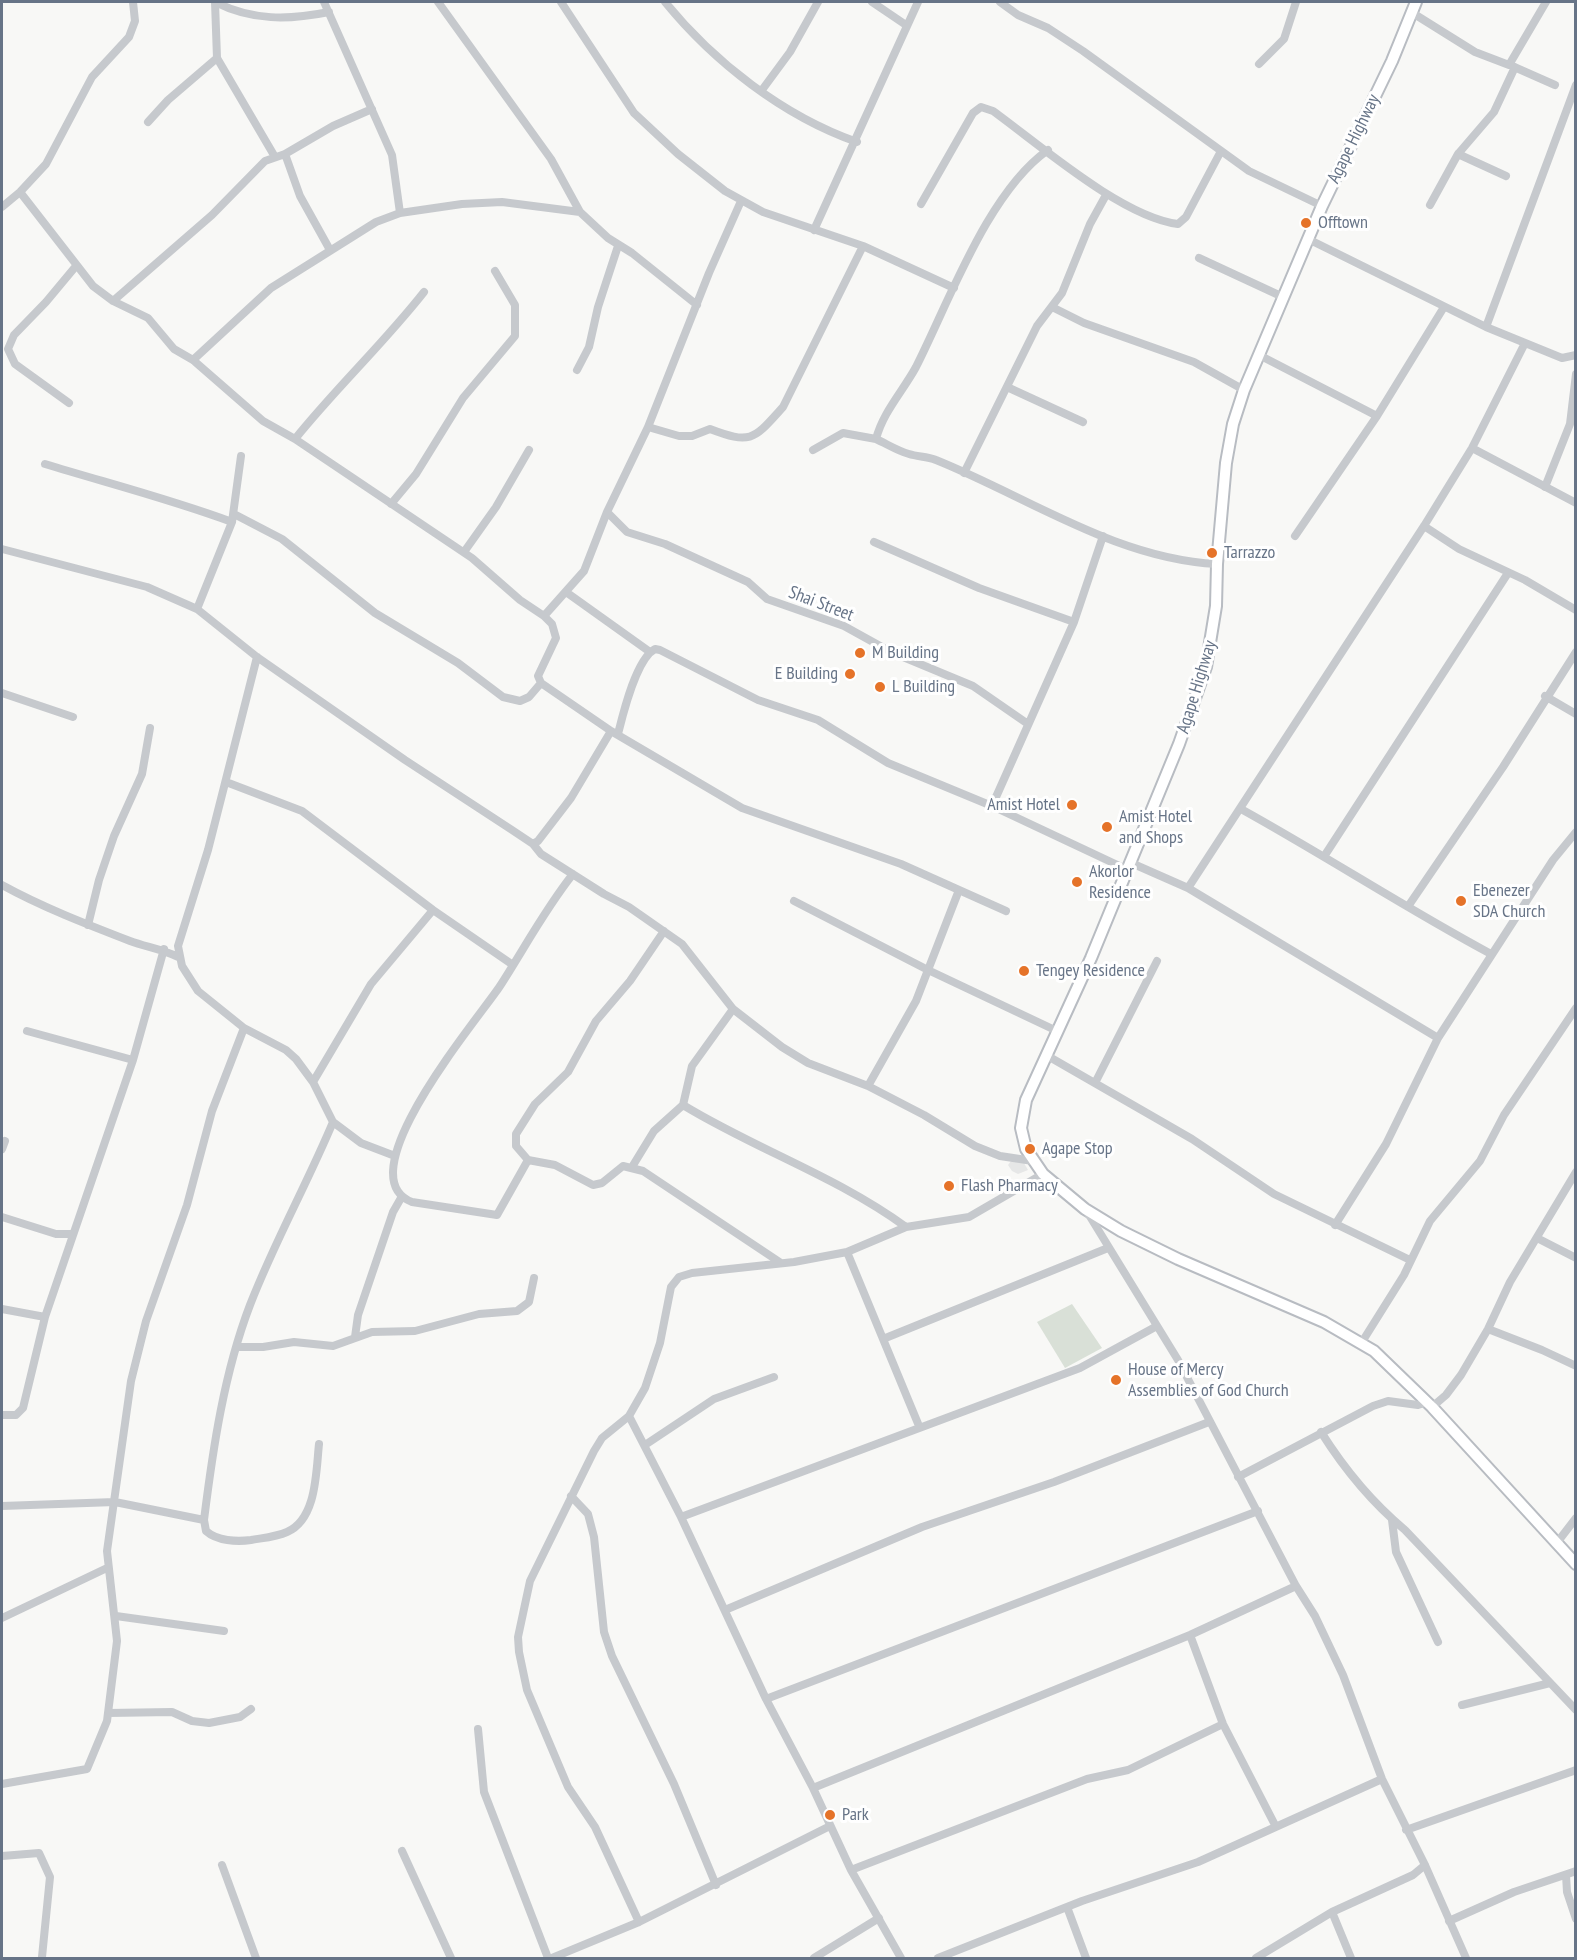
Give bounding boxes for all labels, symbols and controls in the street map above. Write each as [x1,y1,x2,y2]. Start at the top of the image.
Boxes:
street label: Agape Highway [1323,91,1385,187]
place label: Offtown [1318,212,1368,234]
marker: Offtown [1299,216,1313,230]
place label: Tarrazzo [1224,542,1275,564]
marker: Tarrazzo [1205,546,1219,560]
street label: Shai Street [785,582,857,626]
street label: Agape Highway [1173,638,1221,736]
place label: M Building [872,642,939,664]
marker: M Building [853,646,867,660]
place label: E Building [775,663,838,685]
marker: E Building [843,667,857,681]
place label: L Building [892,676,955,698]
marker: L Building [873,680,887,694]
place label: Amist Hotel [987,794,1060,816]
marker: Amist Hotel [1065,798,1079,812]
place label: Amist Hotel and Shops [1119,806,1192,848]
marker: Amist Hotel and Shops [1100,820,1114,834]
place label: Akorlor Residence [1089,861,1151,904]
marker: Akorlor Residence [1070,875,1084,889]
place label: Ebenezer SDA Church [1473,880,1545,922]
marker: Ebenezer SDA Church [1454,894,1468,908]
place label: Tengey Residence [1036,960,1145,982]
marker: Tengey Residence [1017,964,1031,978]
place label: Agape Stop [1042,1138,1112,1160]
marker: Agape Stop [1023,1142,1037,1156]
place label: Flash Pharmacy [961,1175,1058,1197]
marker: Flash Pharmacy [942,1179,956,1193]
place label: House of Mercy Assemblies of God Church [1128,1359,1289,1402]
marker: House of Mercy Assemblies of God Church [1109,1373,1123,1387]
place label: Park [842,1804,869,1826]
marker: Park [823,1808,837,1822]

